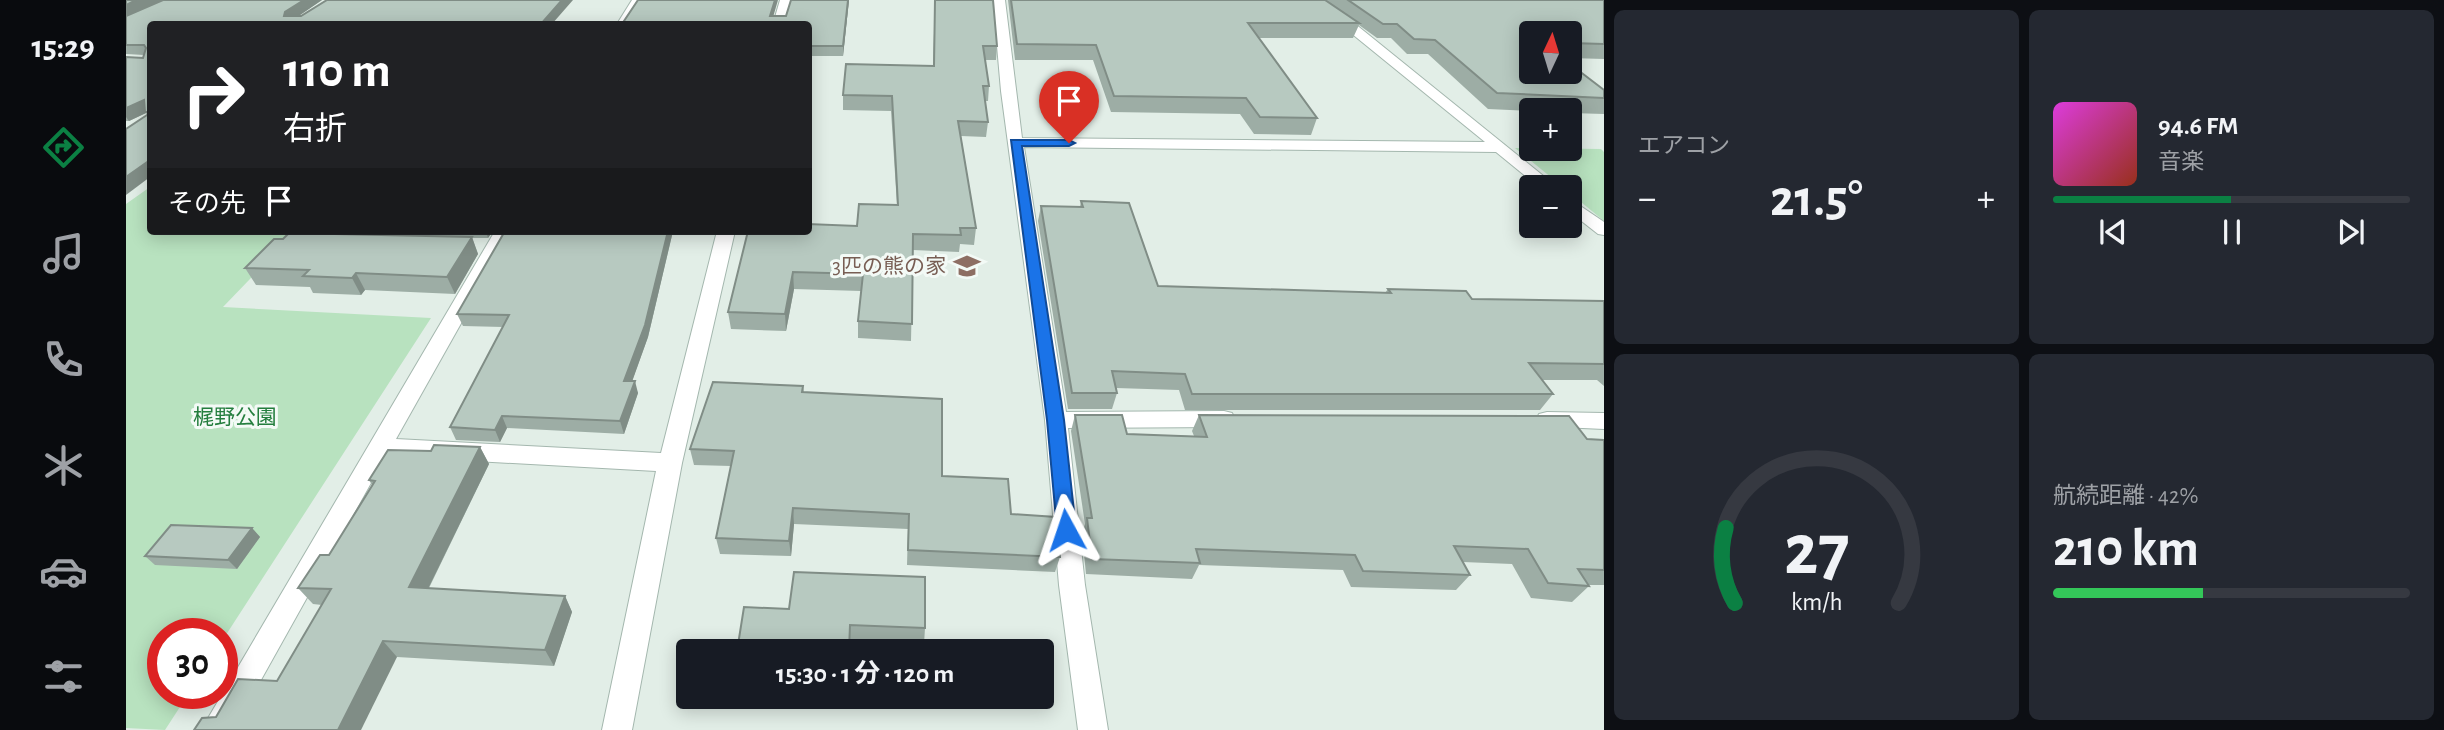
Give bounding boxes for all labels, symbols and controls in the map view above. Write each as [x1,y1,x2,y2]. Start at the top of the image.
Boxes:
north arrow [1519,21,1582,84]
map controls [1519,21,1582,238]
text: 15:29 [31,31,95,63]
text: 110 m [283,47,391,96]
icon: right [168,49,259,140]
pin [1039,71,1099,143]
icon: arrive [1050,82,1088,120]
button: + [1519,98,1582,161]
text: 右折 [283,113,347,145]
text: 94.6 FM [2158,113,2238,139]
icon: directions [39,123,88,172]
text: エアコン [1638,135,1730,158]
text: 音楽 [2158,151,2204,174]
text: 21.5° [1770,173,1863,225]
button: − [1519,175,1582,238]
text: − [1638,180,1656,218]
text: + [1977,180,1995,218]
icon: arrive [260,182,298,220]
text: その先 [168,191,246,217]
icon: previous [2094,213,2132,251]
icon: pause [2213,213,2251,251]
icon: next [2332,213,2370,251]
icon: music [39,229,88,278]
school or university icon: 3匹の熊の家 [952,251,982,281]
place label: 3匹の熊の家 [832,255,946,277]
icon: phone [39,335,88,384]
park label: 梶野公園 [193,406,277,428]
icon: climate [39,441,88,490]
text: 航続距離 · 42% [2053,485,2198,508]
position arrow [1029,493,1103,567]
text: 27 [1784,515,1849,588]
text: 210 km [2053,523,2199,575]
icon: car [39,547,88,596]
text: km/h [1791,590,1842,615]
speed limit sign: 30 [147,618,238,709]
icon: filters [39,652,88,701]
text: 15:30 · 1 分 · 120 m [776,661,954,687]

